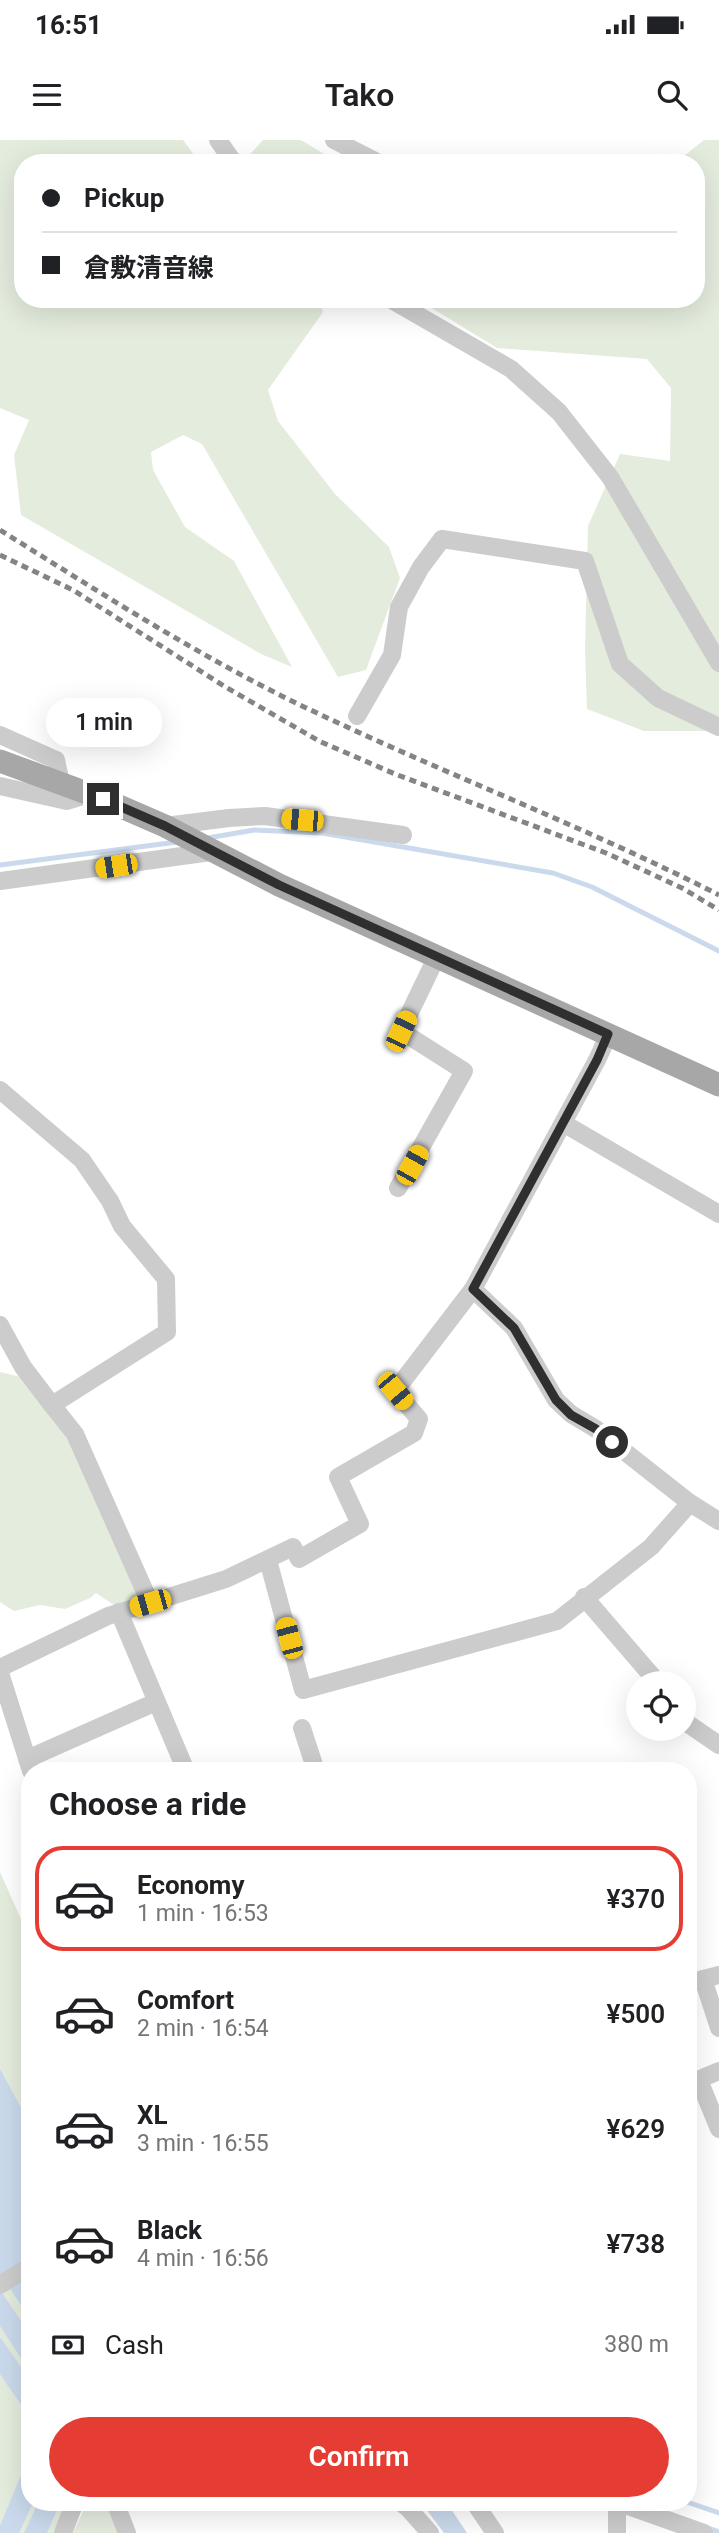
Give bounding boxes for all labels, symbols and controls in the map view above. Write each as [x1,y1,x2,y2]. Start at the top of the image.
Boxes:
text: 16:51 [35,10,102,40]
icon: menu [28,76,66,114]
text: Tako [325,76,394,114]
icon: search [653,76,691,114]
text: Pickup [84,183,164,213]
text: 倉敷清音線 [84,253,214,283]
callout: 1 min [45,698,161,746]
text: 1 min [75,709,133,736]
route end [87,783,119,815]
car [281,808,324,832]
car [94,852,139,880]
car [383,1008,420,1054]
car [393,1142,432,1188]
car [374,1368,417,1414]
route start [596,1426,628,1458]
car [127,1587,174,1619]
car [274,1615,305,1661]
map controls [626,1671,696,1741]
button: locate [626,1671,696,1741]
text: Choose a ride [49,1785,246,1823]
icon: car [53,1867,116,1930]
text: Economy [137,1870,244,1900]
text: ¥370 [607,1884,665,1914]
text: 1 min · 16:53 [137,1900,269,1927]
icon: car [53,1982,116,2045]
text: Comfort [137,1985,234,2015]
text: ¥500 [607,1999,665,2029]
text: 2 min · 16:54 [137,2015,269,2042]
icon: car [53,2097,116,2160]
text: XL [137,2100,168,2130]
text: ¥629 [607,2114,665,2144]
text: 3 min · 16:55 [137,2130,269,2157]
icon: car [53,2212,116,2275]
text: Black [137,2215,202,2245]
text: ¥738 [607,2229,665,2259]
text: 4 min · 16:56 [137,2245,269,2272]
icon: cash [49,2326,87,2364]
text: Cash [105,2330,164,2360]
text: 380 m [604,2331,669,2358]
button: Confirm [49,2417,669,2497]

